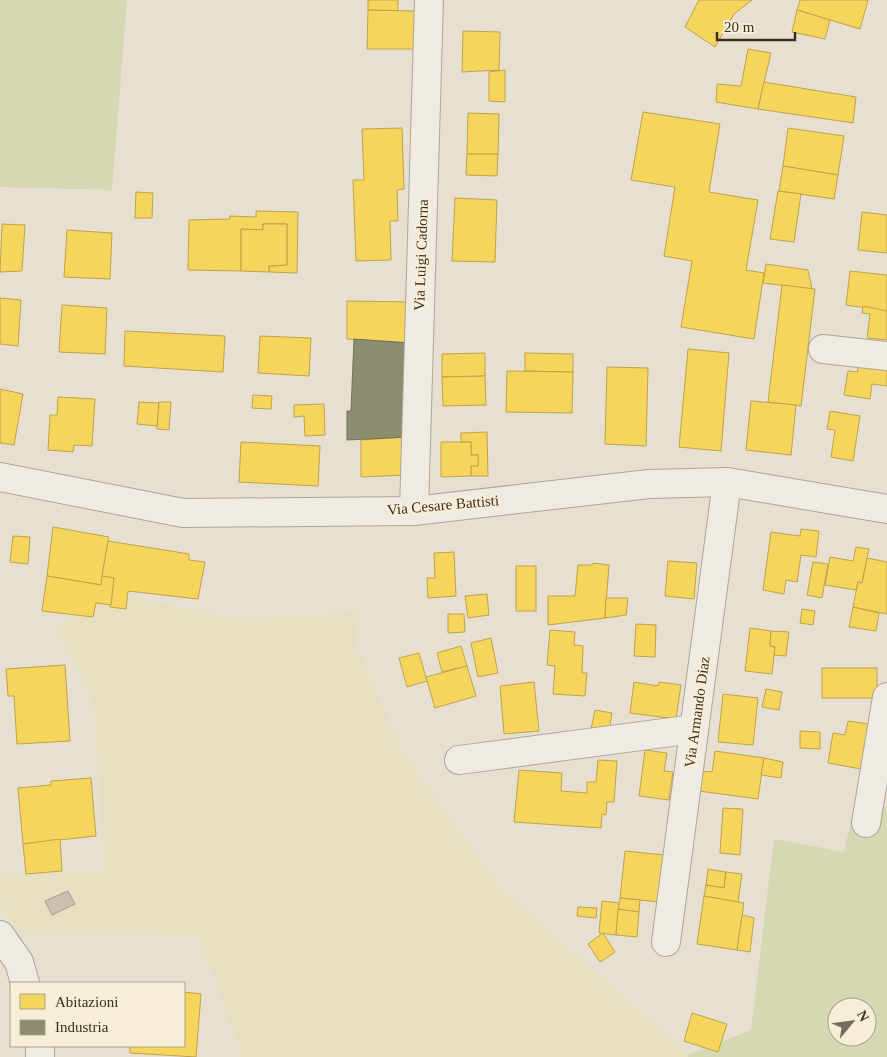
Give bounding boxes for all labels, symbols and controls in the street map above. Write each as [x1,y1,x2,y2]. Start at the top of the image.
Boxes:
scale bar [717,10,794,42]
text: 20 m [724,19,755,35]
street label: Via Luigi Cadorna [411,199,431,311]
street label: Via Cesare Battisti [386,492,500,518]
street label: Via Armando Diaz [681,655,713,769]
legend [10,982,185,1047]
text: Abitazioni [55,994,118,1010]
north arrow [827,997,877,1047]
text: N [854,1008,872,1024]
text: Industria [55,1019,109,1035]

